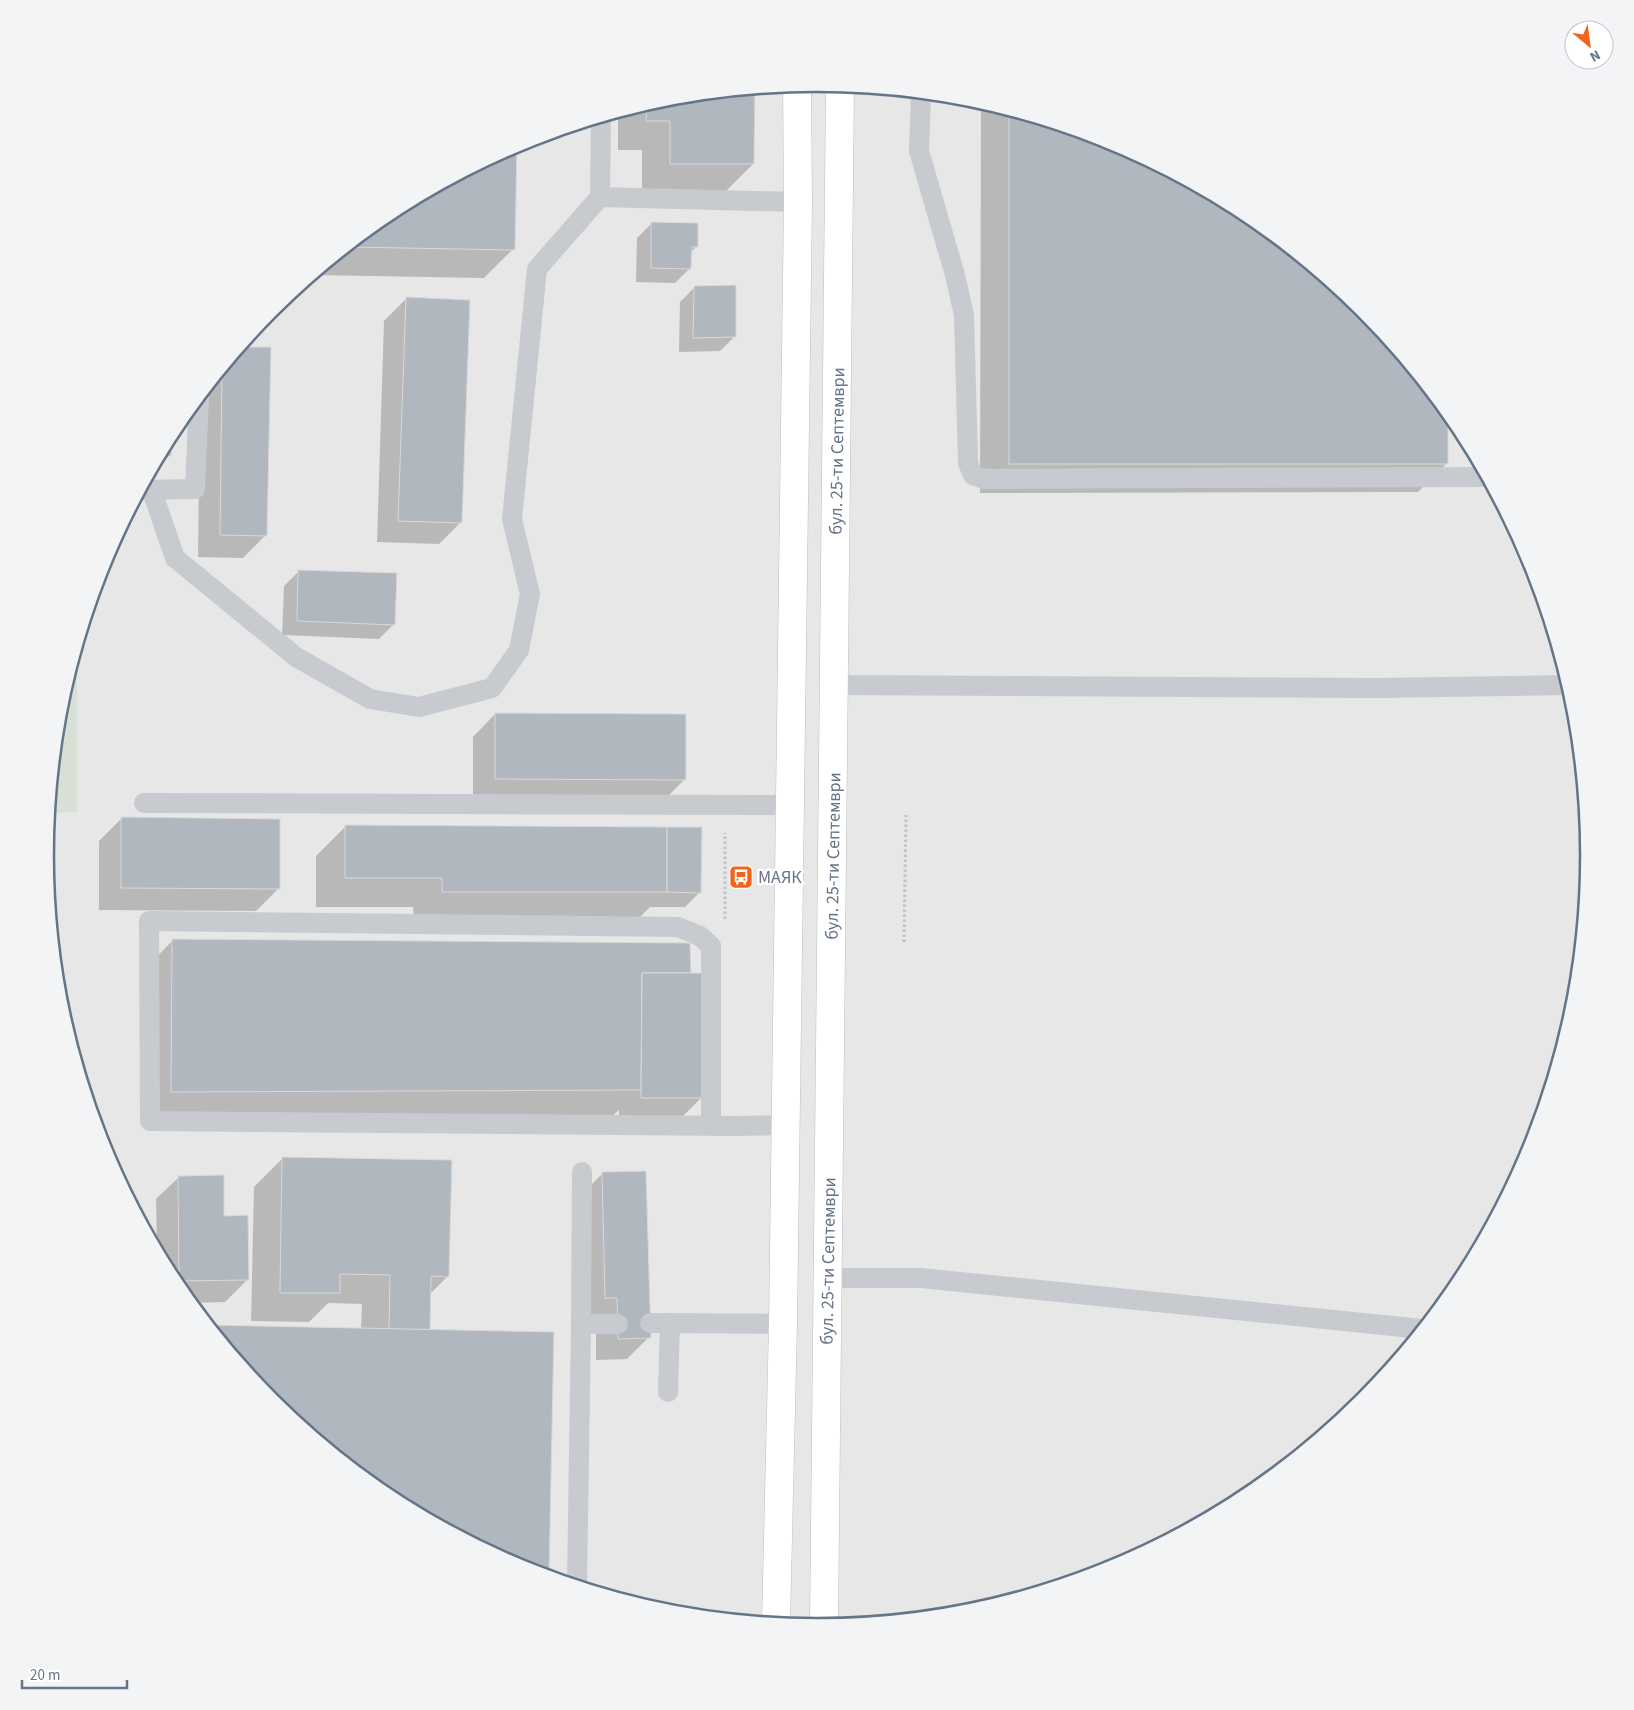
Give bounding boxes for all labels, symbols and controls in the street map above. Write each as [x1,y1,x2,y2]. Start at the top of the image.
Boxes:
north arrow [1564,20,1614,70]
text: N [1586,44,1604,66]
street label: бул. 25-ти Септември [824,367,851,535]
street label: бул. 25-ти Септември [820,772,847,940]
bus stop icon: МАЯК [728,864,754,890]
place label: МАЯК [758,865,802,890]
street label: бул. 25-ти Септември [815,1177,842,1345]
scale bar [22,1658,128,1690]
text: 20 m [30,1665,60,1686]

